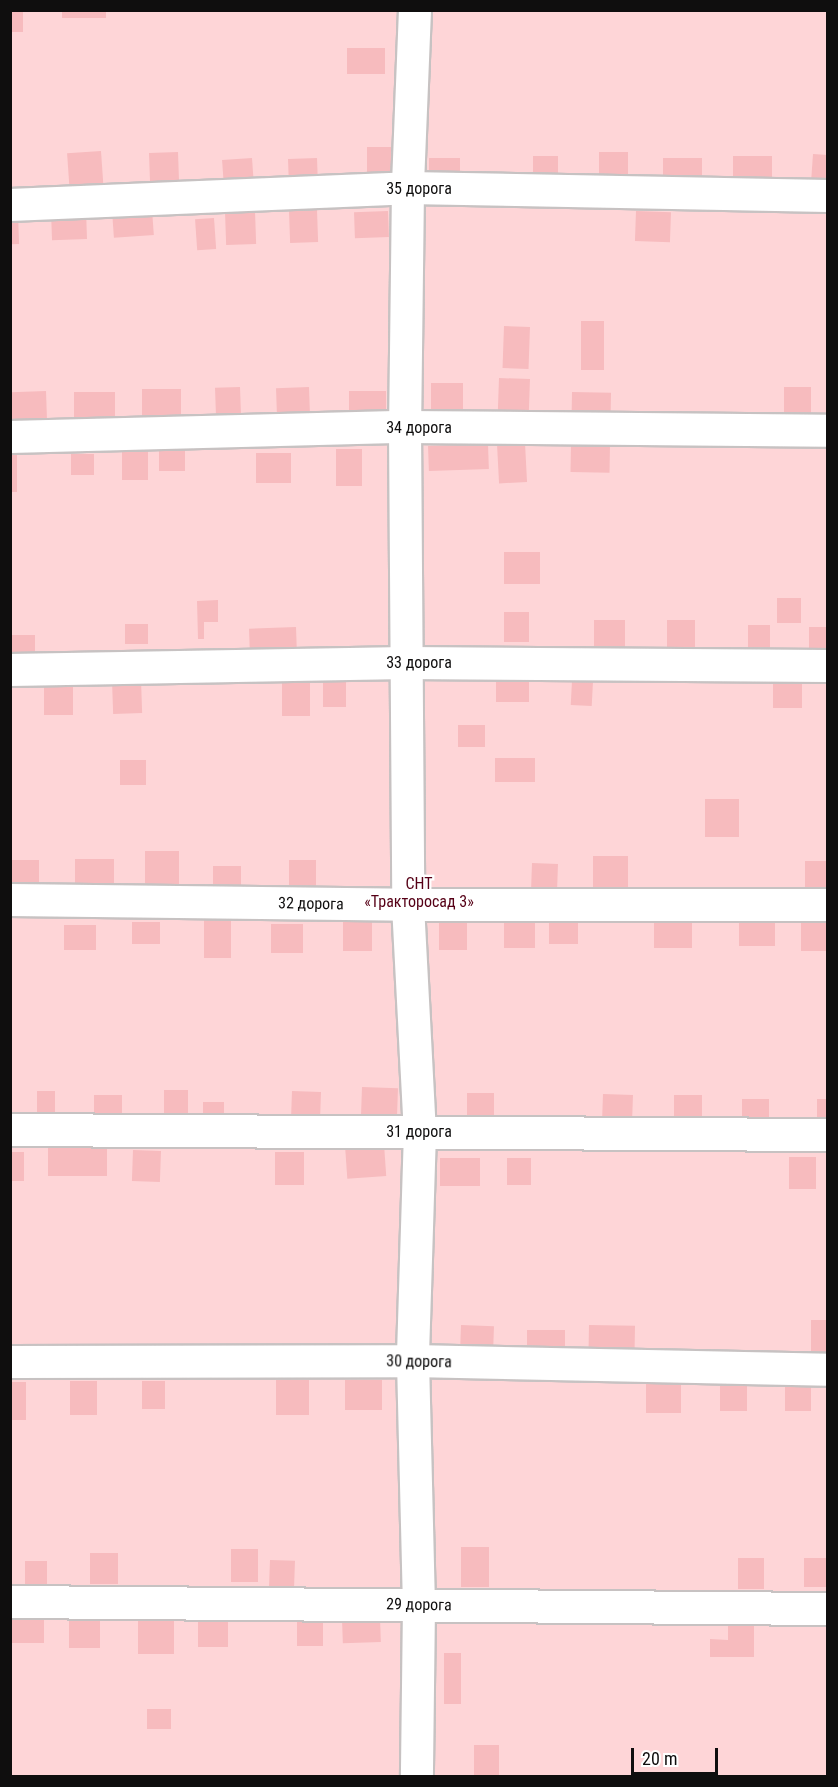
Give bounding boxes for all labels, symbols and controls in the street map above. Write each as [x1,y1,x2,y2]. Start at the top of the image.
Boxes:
street label: 35 дорога [386,179,452,199]
street label: 34 дорога [386,418,452,438]
street label: 33 дорога [386,653,452,673]
park label: СНТ «Тракторосад 3» [364,874,474,912]
street label: 32 дорога [278,894,344,914]
street label: 31 дорога [386,1122,452,1142]
street label: 30 дорога [386,1352,452,1372]
street label: 29 дорога [386,1595,452,1615]
scale bar [634,1736,721,1774]
text: 20 m [642,1748,677,1769]

